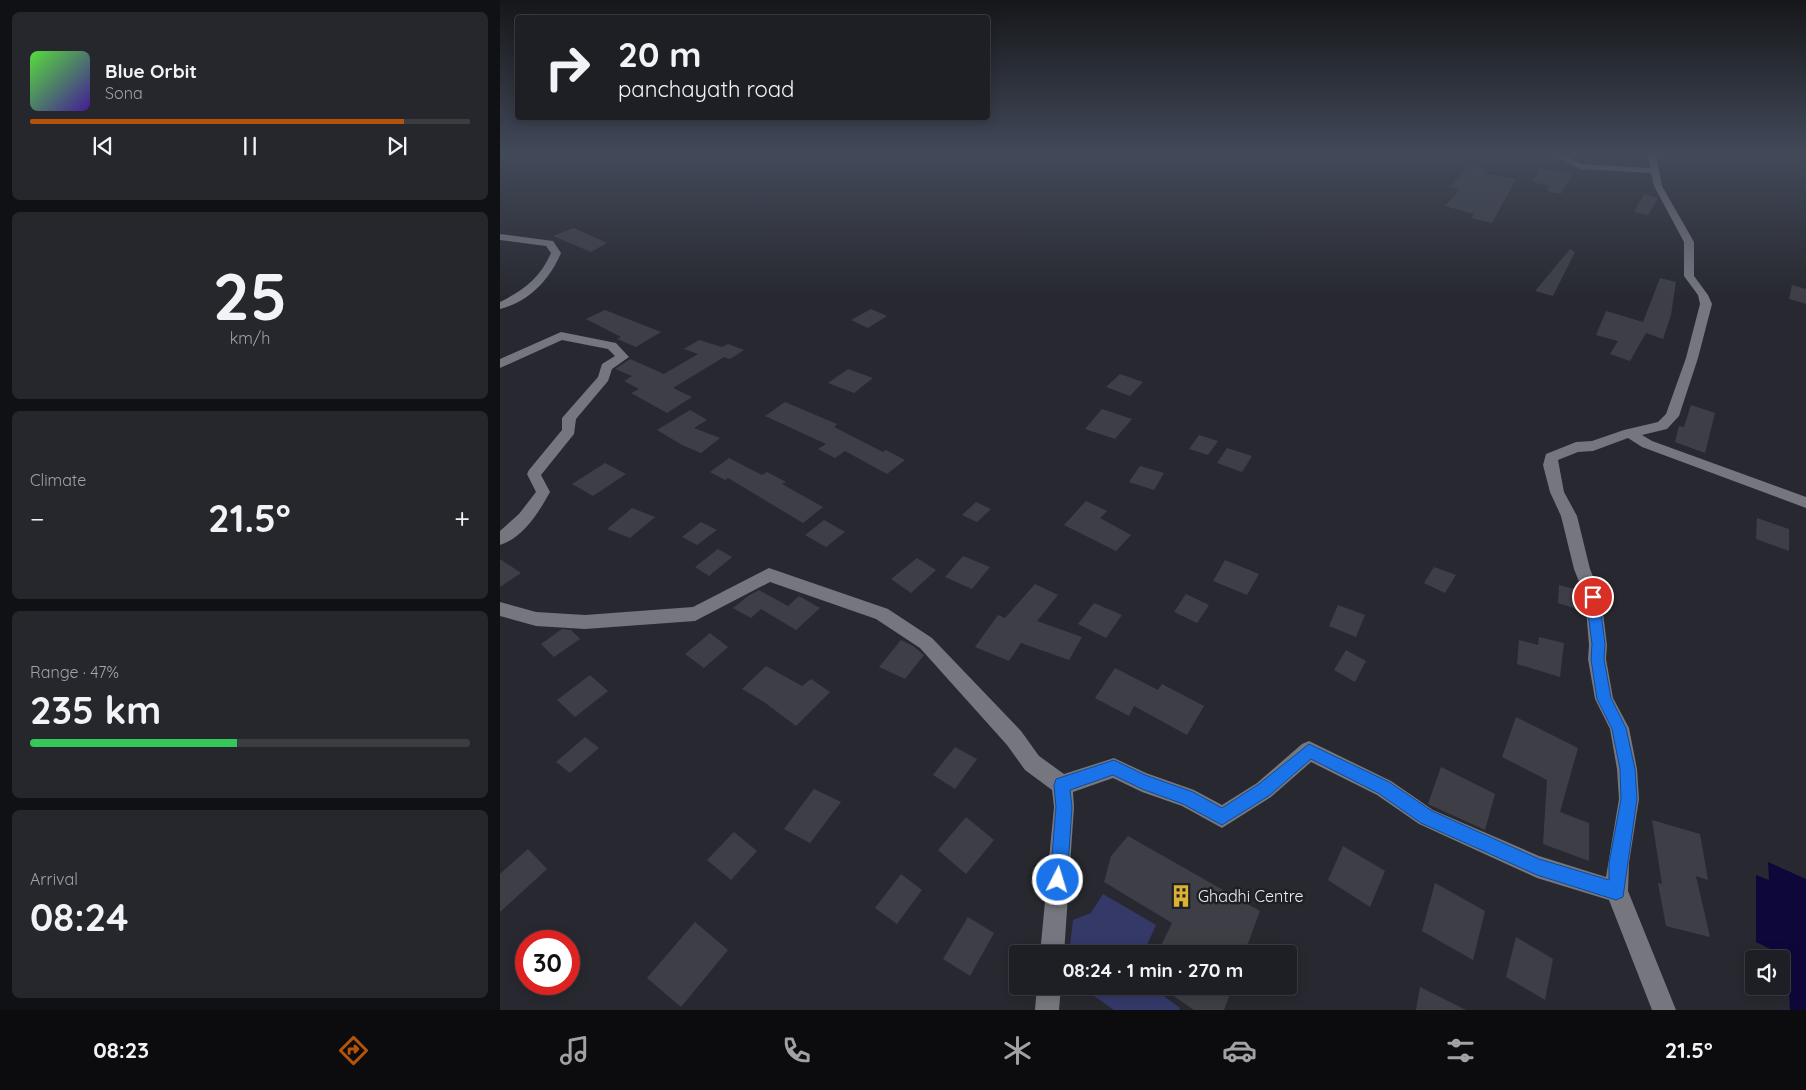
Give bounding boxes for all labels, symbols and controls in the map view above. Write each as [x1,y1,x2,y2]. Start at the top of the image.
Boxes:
text: 20 m [618,32,701,76]
icon: right [535,35,600,100]
text: Blue Orbit [105,59,197,83]
text: panchayath road [618,75,794,103]
text: Sona [105,83,143,103]
icon: previous [89,132,117,160]
icon: pause [236,132,264,160]
icon: next [383,132,411,160]
text: 25 [213,255,287,336]
text: km/h [230,328,270,348]
text: Climate [30,470,86,490]
text: 21.5° [208,494,291,542]
text: − [30,501,45,536]
text: + [454,501,470,536]
pin [1572,576,1614,618]
icon: arrive [1579,583,1607,611]
text: Range · 47% [30,662,119,682]
text: 235 km [30,686,161,734]
position arrow [1031,853,1083,905]
text: Arrival [30,869,78,889]
building icon: Ghadhi Centre [1168,883,1194,909]
place label: Ghadhi Centre [1198,886,1304,906]
text: 08:24 [30,893,129,941]
speed limit sign: 30 [515,930,580,995]
map controls [1745,950,1790,995]
button: sound [1745,950,1790,995]
text: 08:24 · 1 min · 270 m [1063,958,1243,982]
icon: directions [336,1033,371,1068]
icon: music [557,1033,592,1068]
icon: phone [779,1033,814,1068]
icon: climate [1000,1033,1035,1068]
icon: car [1222,1033,1257,1068]
icon: filters [1443,1033,1478,1068]
text: 08:23 [93,1036,149,1064]
text: 21.5° [1665,1036,1713,1064]

